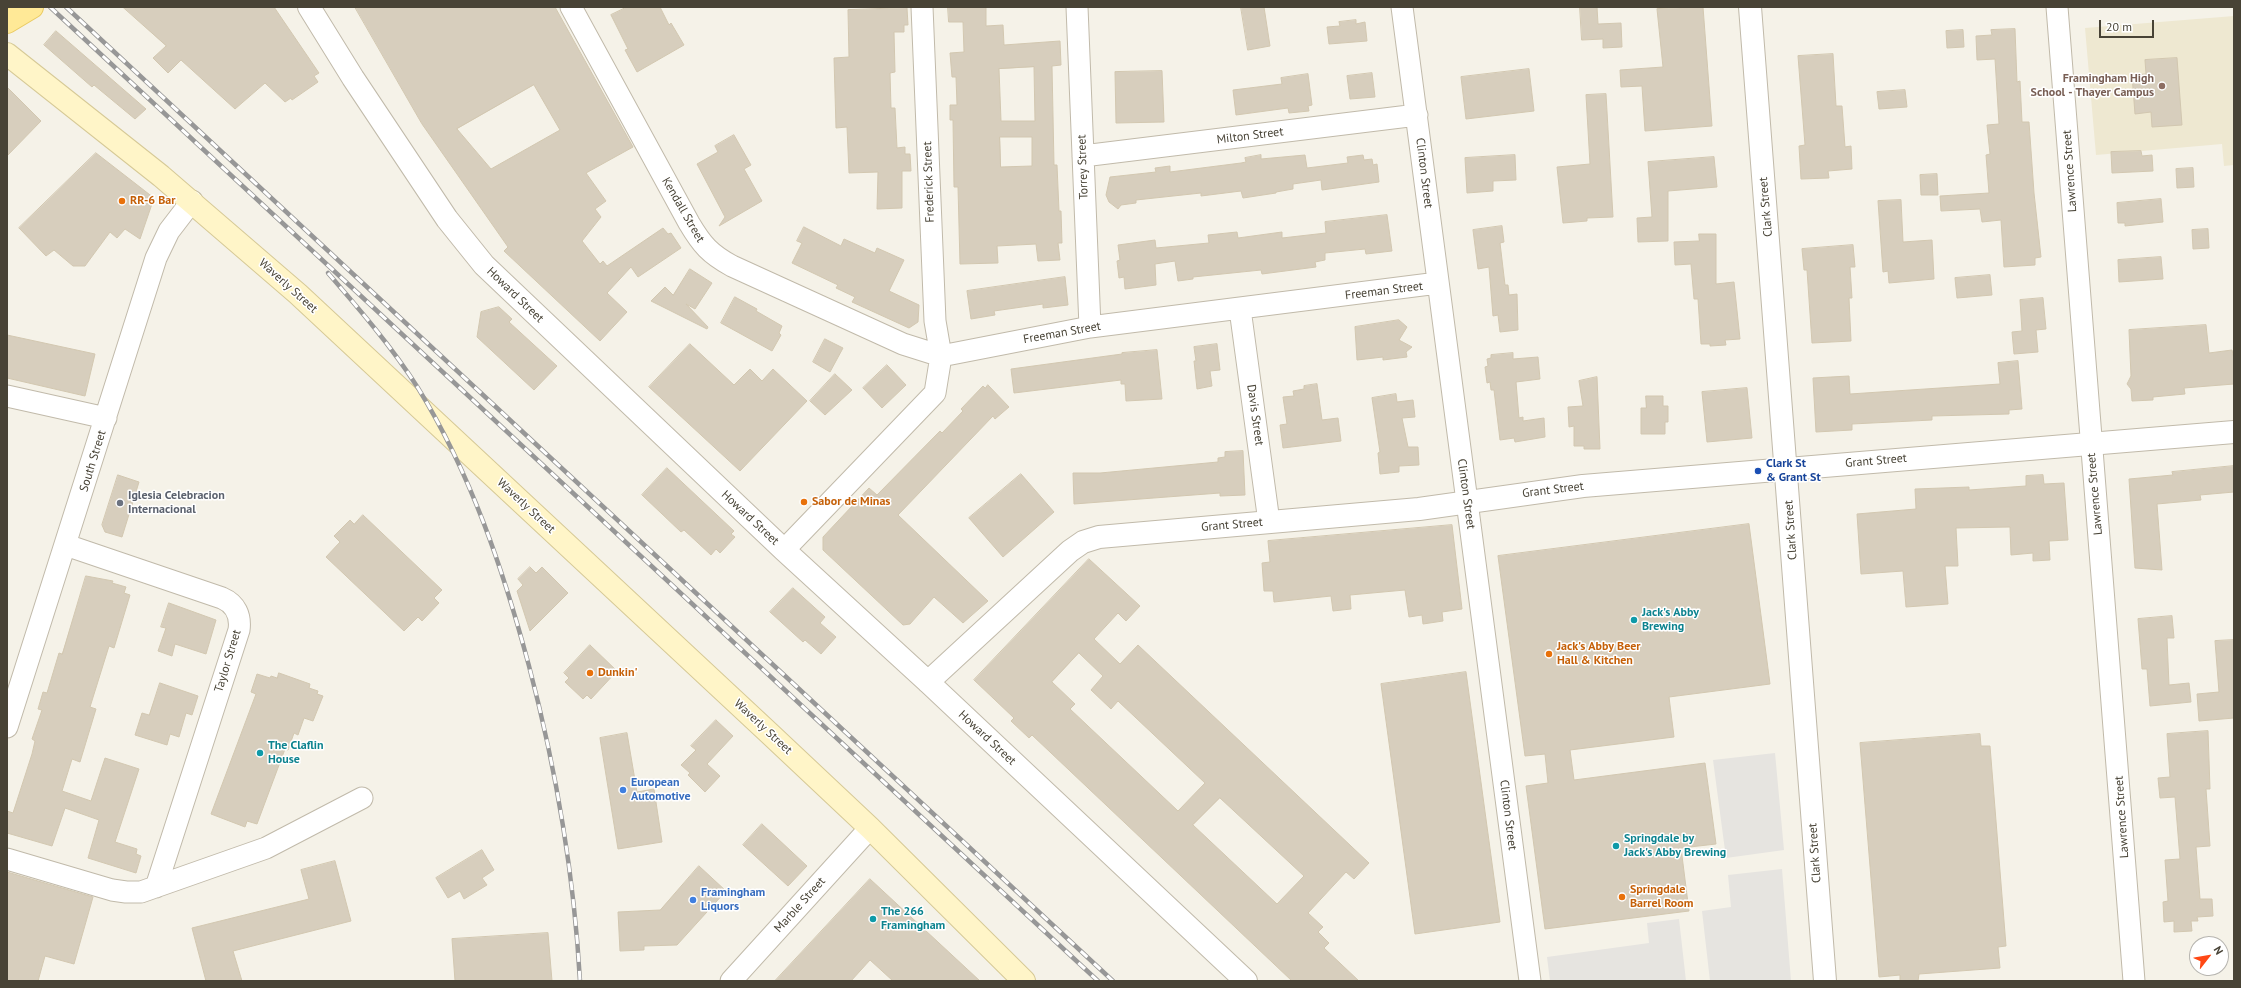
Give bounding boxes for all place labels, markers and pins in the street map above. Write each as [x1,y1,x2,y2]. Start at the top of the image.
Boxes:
place label: Framingham High School - Thayer Campus [2031,72,2154,100]
marker: Framingham High School - Thayer Campus [2157,81,2167,91]
place label: RR-6 Bar [130,194,175,208]
marker: RR-6 Bar [117,196,127,206]
place label: Clark St & Grant St [1766,457,1821,485]
marker: Clark St & Grant St [1753,466,1763,476]
place label: Iglesia Celebracion Internacional [128,489,225,517]
place label: Sabor de Minas [812,495,890,509]
marker: Sabor de Minas [799,497,809,507]
marker: Iglesia Celebracion Internacional [115,498,125,508]
place label: Jack's Abby Brewing [1642,606,1699,634]
marker: Jack's Abby Brewing [1629,615,1639,625]
place label: Jack's Abby Beer Hall & Kitchen [1557,640,1641,668]
marker: Jack's Abby Beer Hall & Kitchen [1544,649,1554,659]
place label: Dunkin' [598,666,637,680]
marker: Dunkin' [585,668,595,678]
place label: The Claflin House [268,739,324,767]
marker: The Claflin House [255,748,265,758]
place label: European Automotive [631,776,691,804]
marker: European Automotive [618,785,628,795]
place label: Springdale by Jack's Abby Brewing [1624,832,1726,860]
marker: Springdale by Jack's Abby Brewing [1611,841,1621,851]
place label: Springdale Barrel Room [1630,883,1693,911]
place label: Framingham Liquors [701,886,765,914]
marker: Springdale Barrel Room [1617,892,1627,902]
marker: Framingham Liquors [688,895,698,905]
place label: The 266 Framingham [881,905,945,933]
marker: The 266 Framingham [868,914,878,924]

